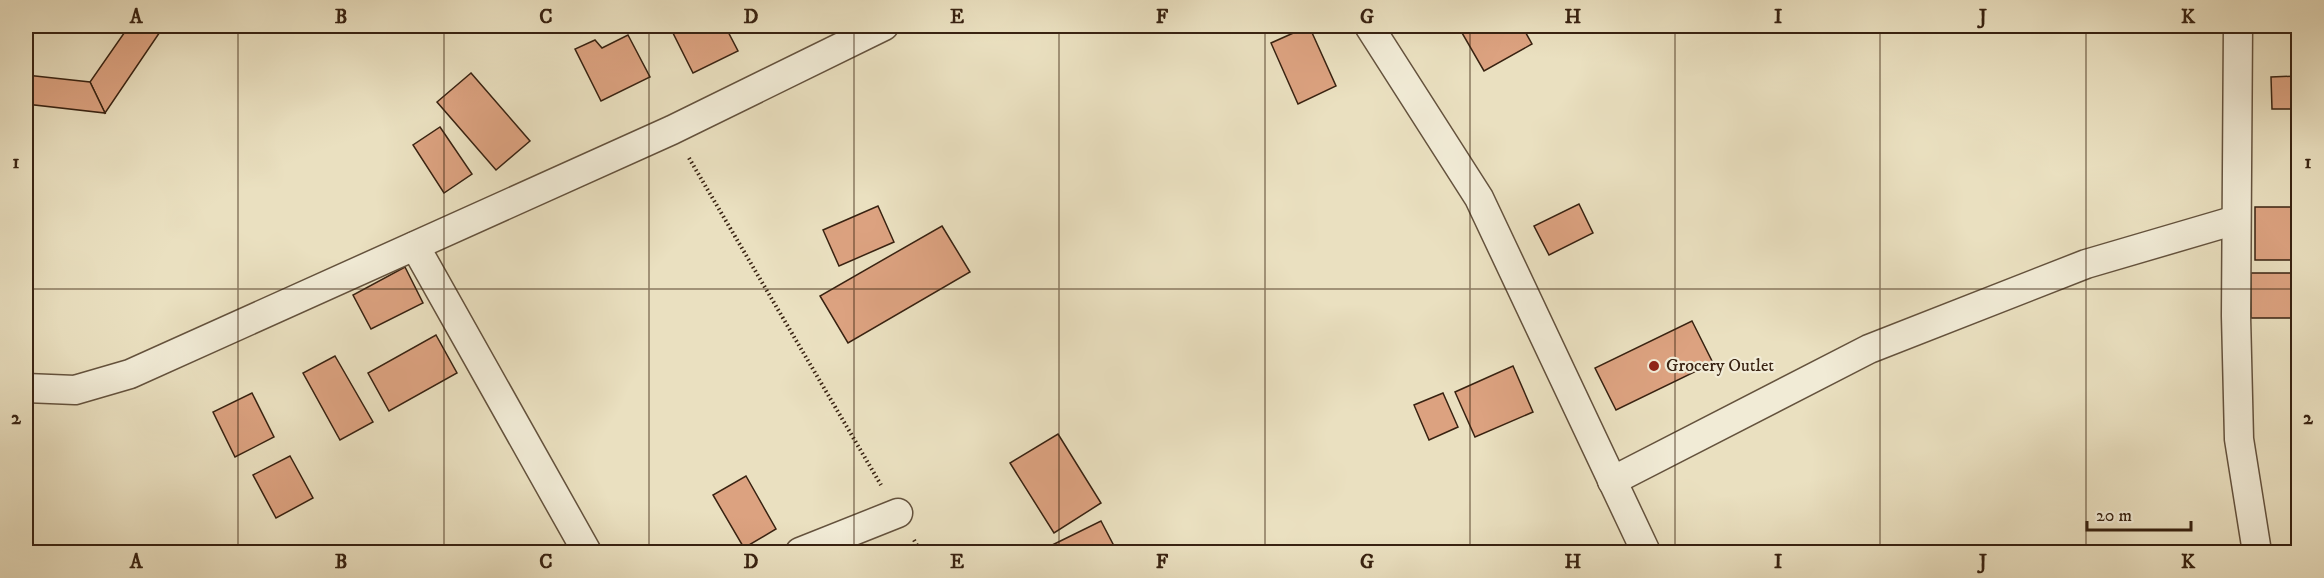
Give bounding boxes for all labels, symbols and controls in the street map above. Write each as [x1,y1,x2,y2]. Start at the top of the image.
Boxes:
text: A [129,5,144,30]
text: B [335,5,347,30]
text: C [539,5,553,30]
text: D [744,5,759,30]
text: E [950,5,964,30]
text: F [1156,5,1169,30]
text: G [1360,5,1374,30]
text: H [1565,5,1582,30]
text: I [1774,5,1782,30]
text: J [1977,5,1987,30]
text: K [2181,5,2196,30]
text: 1 [12,150,20,175]
text: 1 [2304,150,2312,175]
place label: Grocery Outlet [1666,355,1774,377]
marker: Grocery Outlet [1647,359,1661,373]
text: 2 [11,406,22,431]
text: 2 [2303,406,2314,431]
scale bar [2087,494,2190,532]
text: 20 m [2096,505,2132,527]
text: A [129,550,144,575]
text: B [335,550,347,575]
text: C [539,550,553,575]
text: D [744,550,759,575]
text: E [950,550,964,575]
text: F [1156,550,1169,575]
text: G [1360,550,1374,575]
text: H [1565,550,1582,575]
text: I [1774,550,1782,575]
text: J [1977,550,1987,575]
text: K [2181,550,2196,575]

